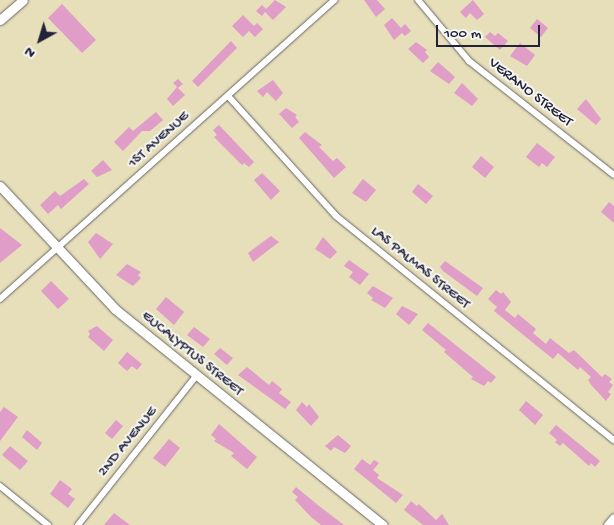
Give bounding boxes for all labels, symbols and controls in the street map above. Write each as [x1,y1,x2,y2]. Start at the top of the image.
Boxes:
north arrow [15,15,65,65]
scale bar [439,15,543,47]
text: 100 m [444,25,481,43]
text: N [21,43,39,62]
street label: VERANO STREET [484,55,576,131]
street label: 1ST AVENUE [124,108,194,172]
street label: LAS PALMAS STREET [367,223,473,313]
street label: EUCALYPTUS STREET [137,307,247,401]
street label: 2ND AVENUE [94,403,162,481]

